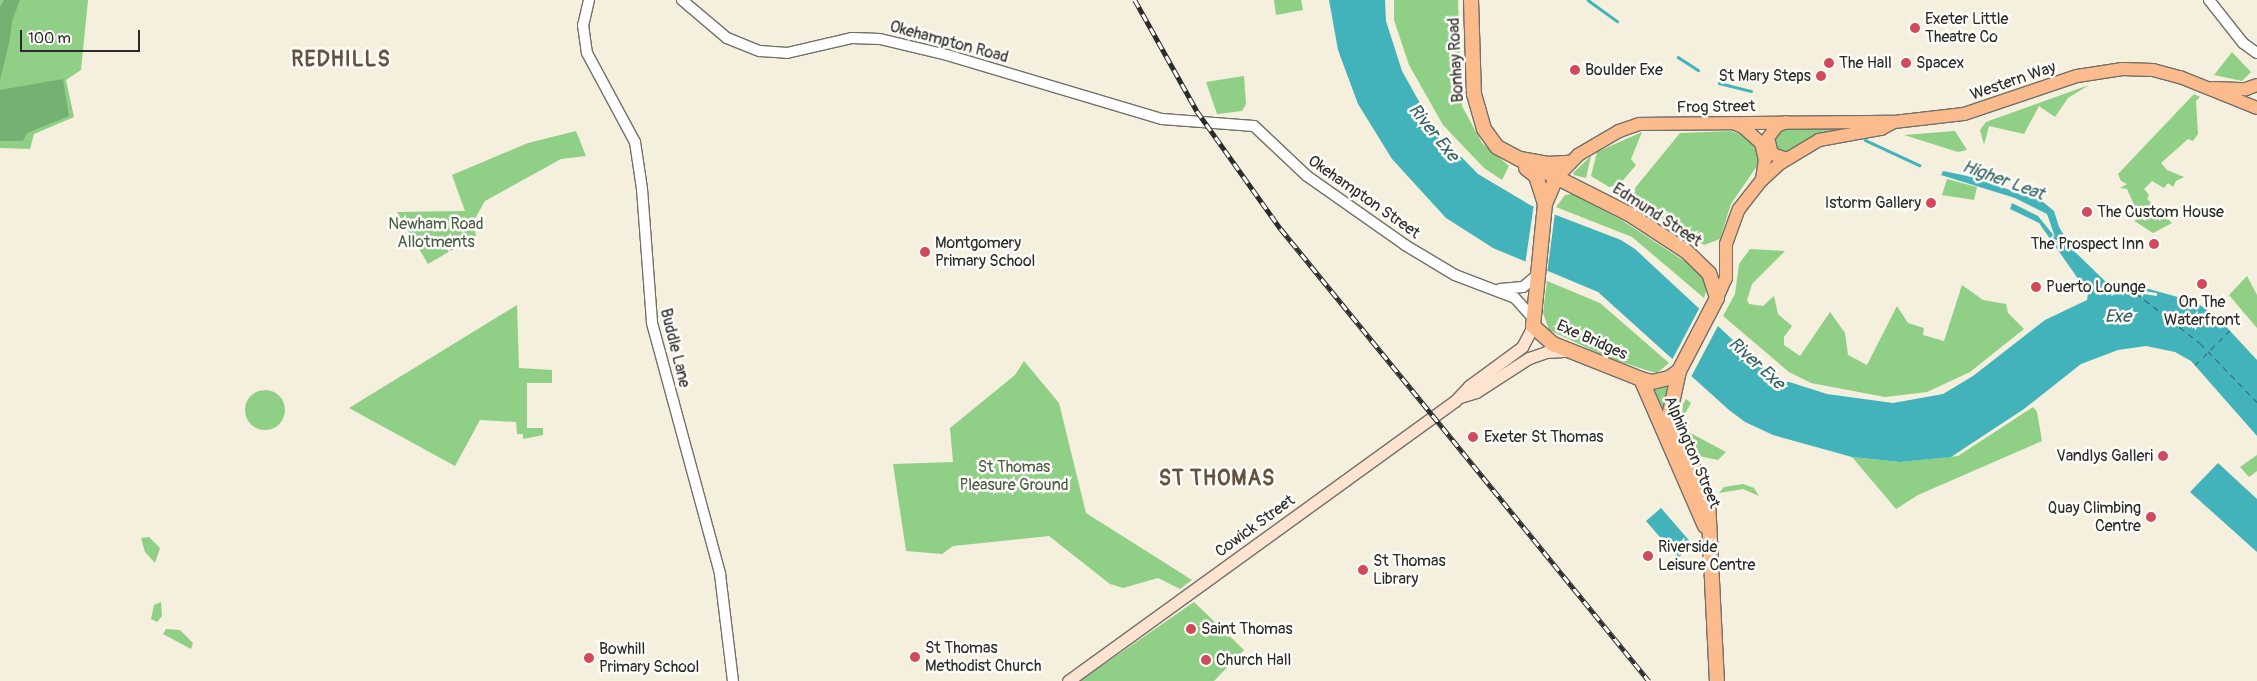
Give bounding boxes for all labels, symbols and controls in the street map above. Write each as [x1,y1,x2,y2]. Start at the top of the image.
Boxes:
place label: Exeter Little Theatre Co [1925,9,2008,47]
street label: Okehampton Road [888,17,1010,67]
street label: Bonhay Road [1444,17,1468,103]
scale bar [22,20,142,52]
marker: Exeter Little Theatre Co [1909,22,1921,34]
text: 100 m [28,29,71,48]
district label: REDHILLS [290,47,392,73]
place label: The Hall [1839,53,1892,73]
place label: Spacex [1916,53,1964,73]
marker: The Hall [1823,57,1835,69]
marker: Spacex [1900,57,1912,69]
street label: Western Way [1968,57,2058,105]
place label: Boulder Exe [1585,60,1663,80]
marker: Boulder Exe [1569,64,1581,76]
place label: St Mary Steps [1718,66,1811,86]
marker: St Mary Steps [1815,70,1827,82]
street label: Frog Street [1677,97,1755,117]
water label: River Exe [1403,100,1463,166]
street label: Okehampton Street [1304,151,1424,243]
water label: Higher Leat [1959,156,2047,206]
street label: Edmund Street [1609,179,1705,251]
place label: Istorm Gallery [1825,193,1921,213]
marker: Istorm Gallery [1925,197,1937,209]
place label: The Custom House [2097,202,2224,222]
marker: The Custom House [2081,206,2093,218]
park label: Newham Road Allotments [388,214,484,252]
place label: Montgomery Primary School [935,233,1035,271]
place label: The Prospect Inn [2030,234,2144,254]
marker: The Prospect Inn [2148,238,2160,250]
marker: Montgomery Primary School [919,246,931,258]
place label: Puerto Lounge [2046,277,2146,297]
marker: On The Waterfront [2196,278,2208,290]
marker: Puerto Lounge [2030,281,2042,293]
place label: On The Waterfront [2164,292,2240,330]
street label: Buddle Lane [656,306,694,390]
water label: Exe [2105,306,2131,328]
street label: Exe Bridges [1554,316,1630,364]
water label: River Exe [1724,333,1788,395]
street label: Alphington Street [1660,393,1724,511]
place label: Exeter St Thomas [1484,427,1603,447]
marker: Exeter St Thomas [1466,430,1480,444]
place label: Vandlys Galleri [2056,446,2153,466]
marker: Vandlys Galleri [2157,450,2169,462]
park label: St Thomas Pleasure Ground [959,457,1069,495]
district label: ST THOMAS [1158,466,1276,492]
street label: Cowick Street [1211,491,1299,561]
place label: Quay Climbing Centre [2047,498,2141,536]
marker: Quay Climbing Centre [2145,511,2157,523]
place label: Riverside Leisure Centre [1658,537,1755,575]
marker: Riverside Leisure Centre [1642,550,1654,562]
place label: St Thomas Library [1373,551,1446,589]
marker: St Thomas Library [1357,564,1369,576]
place label: Saint Thomas [1201,619,1293,639]
marker: Saint Thomas [1185,623,1197,635]
place label: St Thomas Methodist Church [925,638,1041,676]
place label: Bowhill Primary School [599,639,699,677]
place label: Church Hall [1216,650,1291,670]
marker: St Thomas Methodist Church [909,651,921,663]
marker: Bowhill Primary School [583,652,595,664]
marker: Church Hall [1200,654,1212,666]

